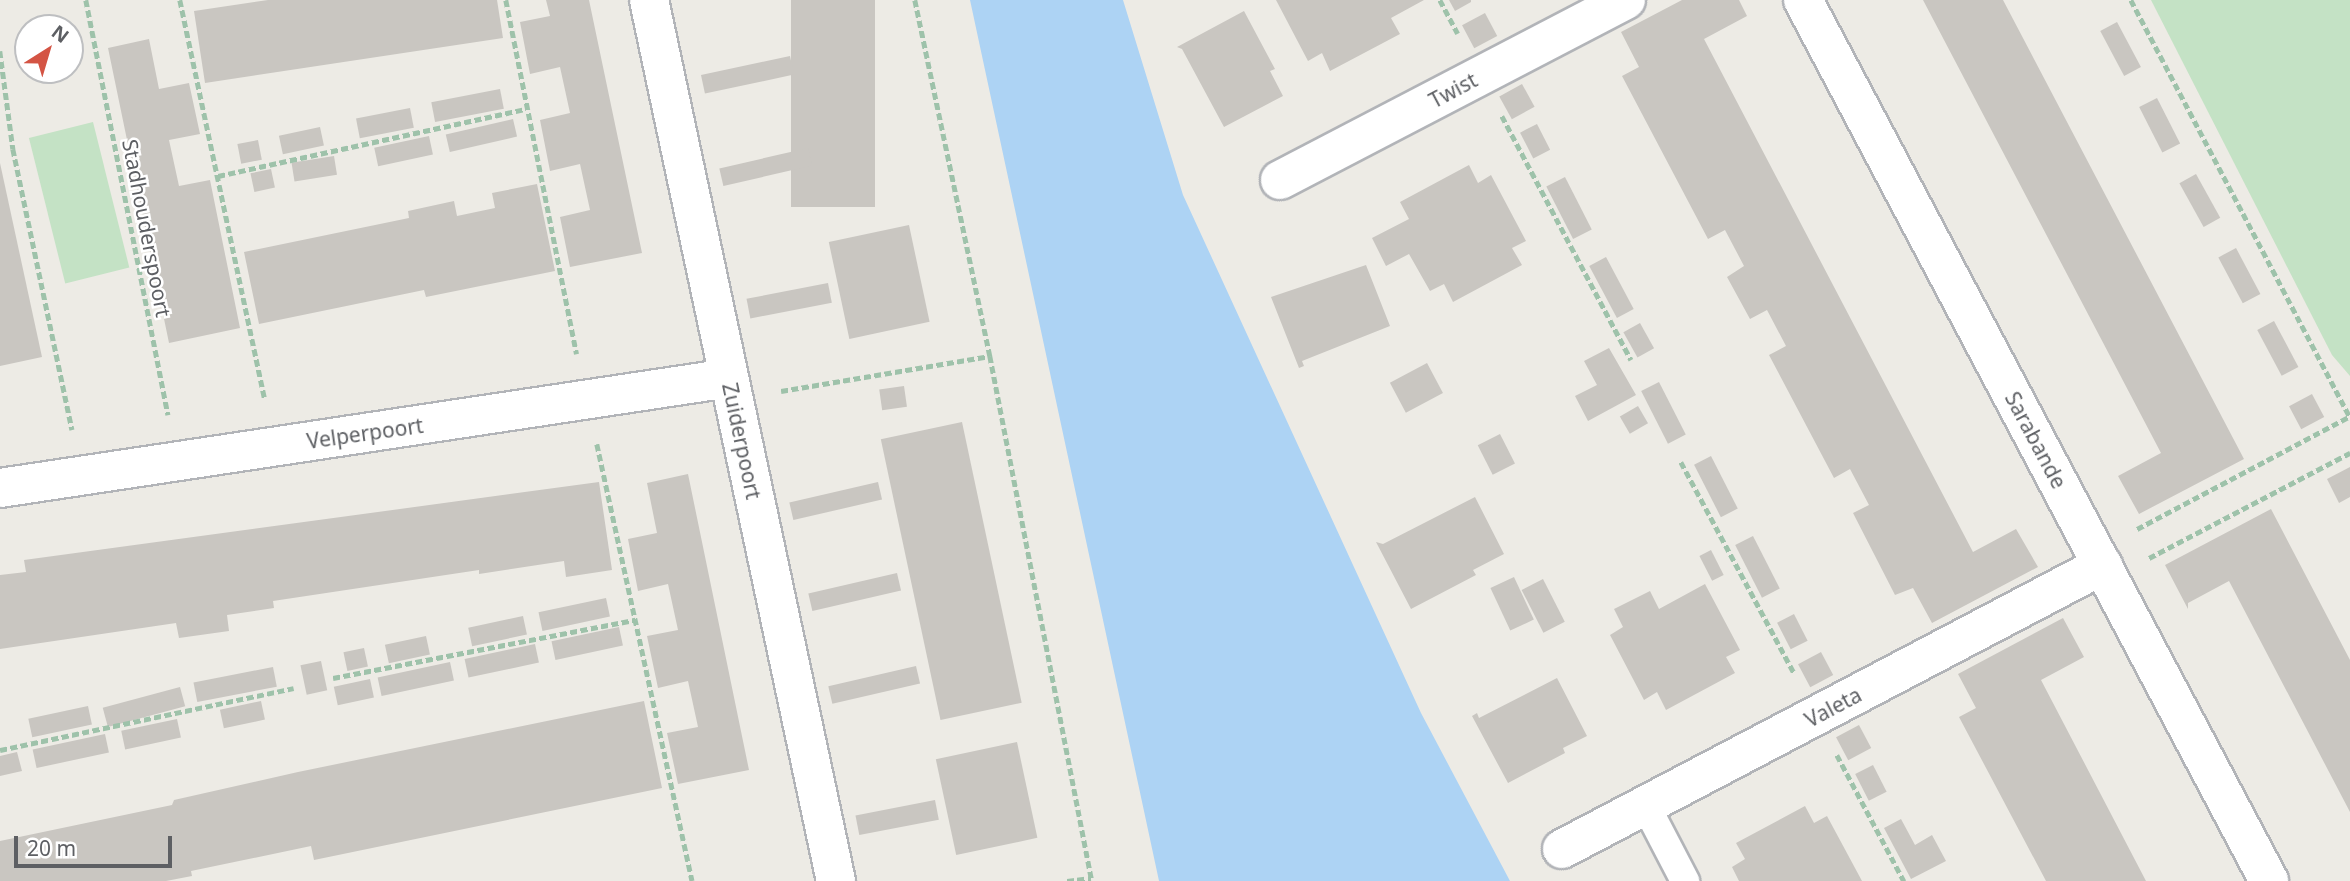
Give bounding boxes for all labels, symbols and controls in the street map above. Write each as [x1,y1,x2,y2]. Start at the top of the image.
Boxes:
north arrow [14,14,84,84]
text: N [46,19,74,49]
street label: Twist [1425,67,1481,113]
street label: Stadhouderspoort [117,137,177,319]
street label: Zuiderpoort [717,380,767,502]
street label: Sarabande [2000,387,2072,493]
street label: Velperpoort [305,412,425,454]
street label: Valeta [1800,682,1866,732]
scale bar [18,822,175,866]
text: 20 m [27,834,76,862]

